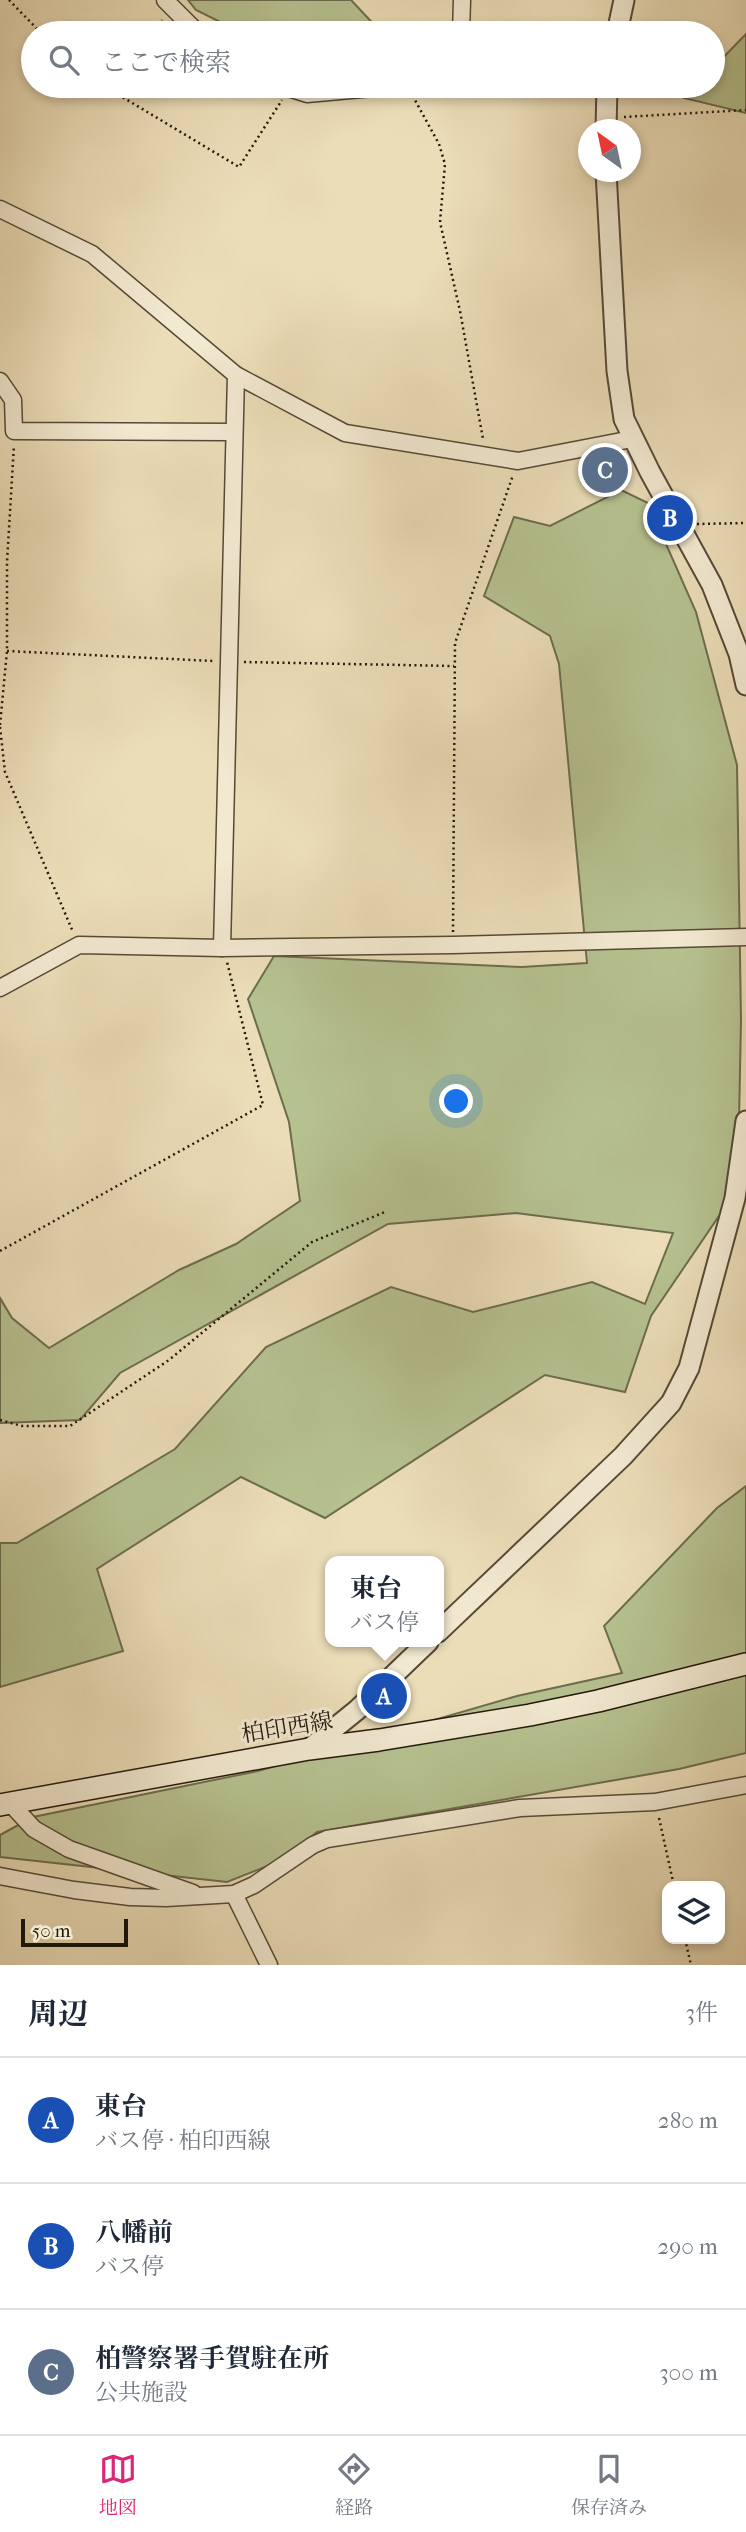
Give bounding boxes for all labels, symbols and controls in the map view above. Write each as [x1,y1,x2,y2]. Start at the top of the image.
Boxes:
search box [21,21,725,98]
icon: search [45,41,83,79]
text: ここで検索 [101,47,231,78]
north arrow [578,119,641,182]
pin: C [582,444,628,496]
pin: B [647,492,693,544]
your location [439,1084,473,1118]
popup [325,1556,444,1647]
text: 東台 [350,1573,402,1604]
text: バス停 [350,1609,419,1636]
pin: A [361,1670,407,1722]
street label: 柏印西線 [240,1707,335,1748]
map controls [662,1881,725,1944]
button: layers [662,1881,725,1944]
scale bar [21,1916,128,1948]
text: 50 m [32,1920,71,1942]
text: 周辺 [28,1997,88,2032]
text: 3件 [686,1999,718,2026]
text: 東台 [95,2091,147,2122]
text: A [44,2107,58,2134]
text: 280 m [658,2107,718,2134]
text: バス停 · 柏印西線 [95,2127,271,2154]
text: 八幡前 [95,2217,173,2248]
text: B [44,2233,58,2260]
text: 290 m [657,2233,718,2260]
text: バス停 [95,2253,164,2280]
text: 柏警察署手賀駐在所 [95,2343,329,2374]
text: C [43,2359,59,2386]
text: 300 m [659,2359,718,2386]
text: 公共施設 [95,2379,187,2406]
tab: 地図 [99,2450,137,2519]
tab: 経路 [335,2450,373,2519]
tab: 保存済み [571,2450,647,2519]

